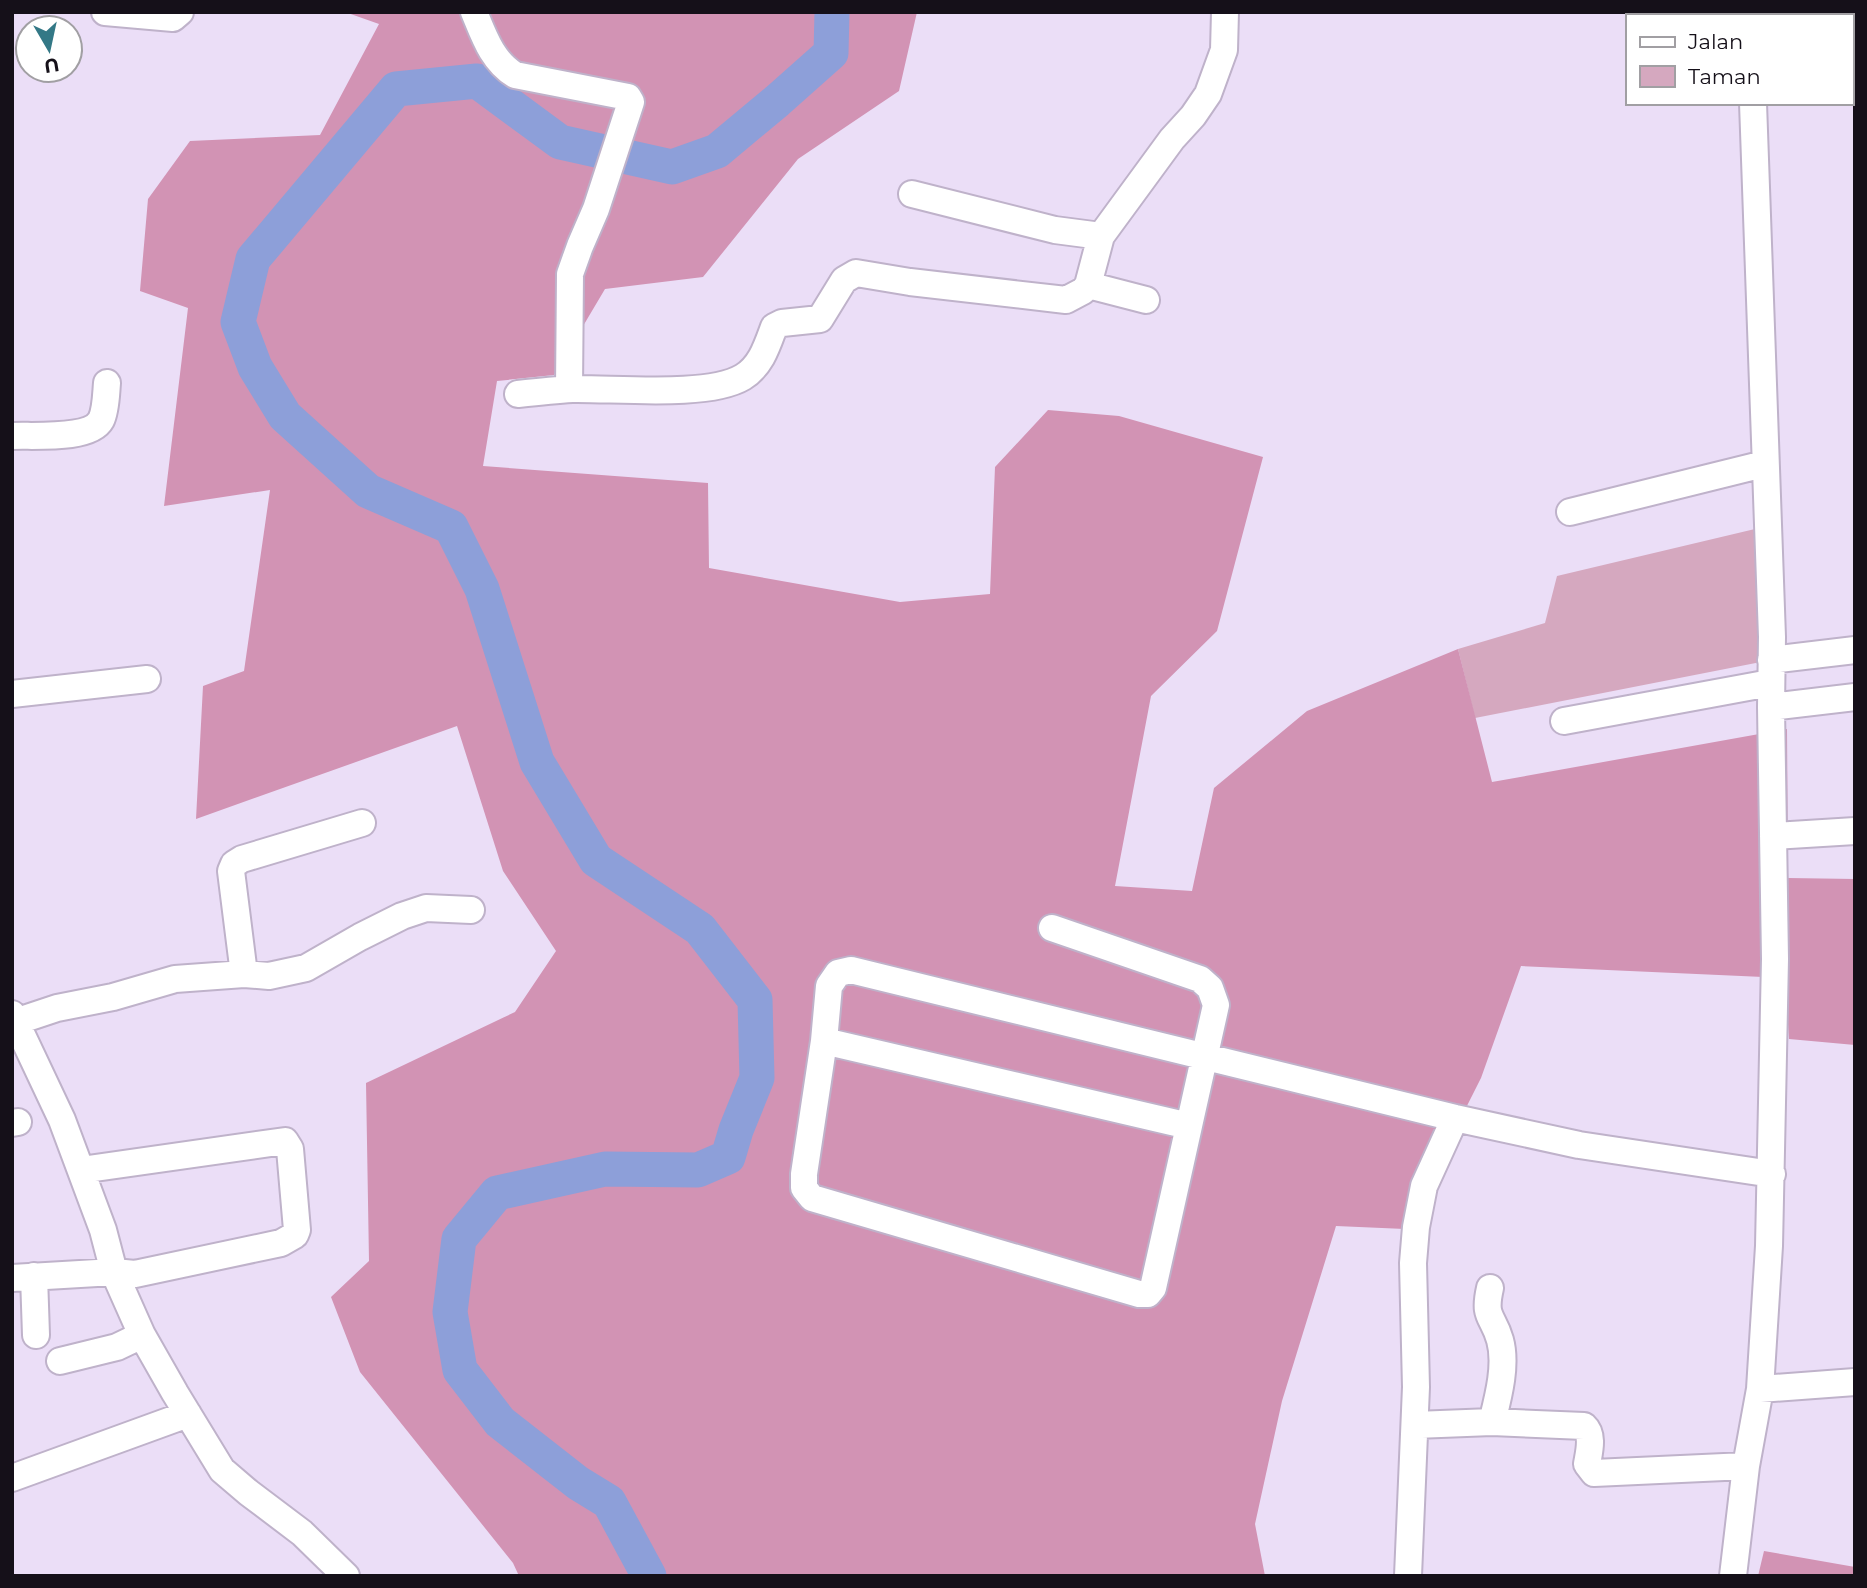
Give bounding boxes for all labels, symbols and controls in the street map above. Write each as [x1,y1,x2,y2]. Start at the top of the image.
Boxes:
north arrow [14,14,84,84]
legend [1626,14,1853,105]
text: Jalan [1687,29,1743,54]
text: U [42,53,61,78]
text: Taman [1688,64,1761,89]

